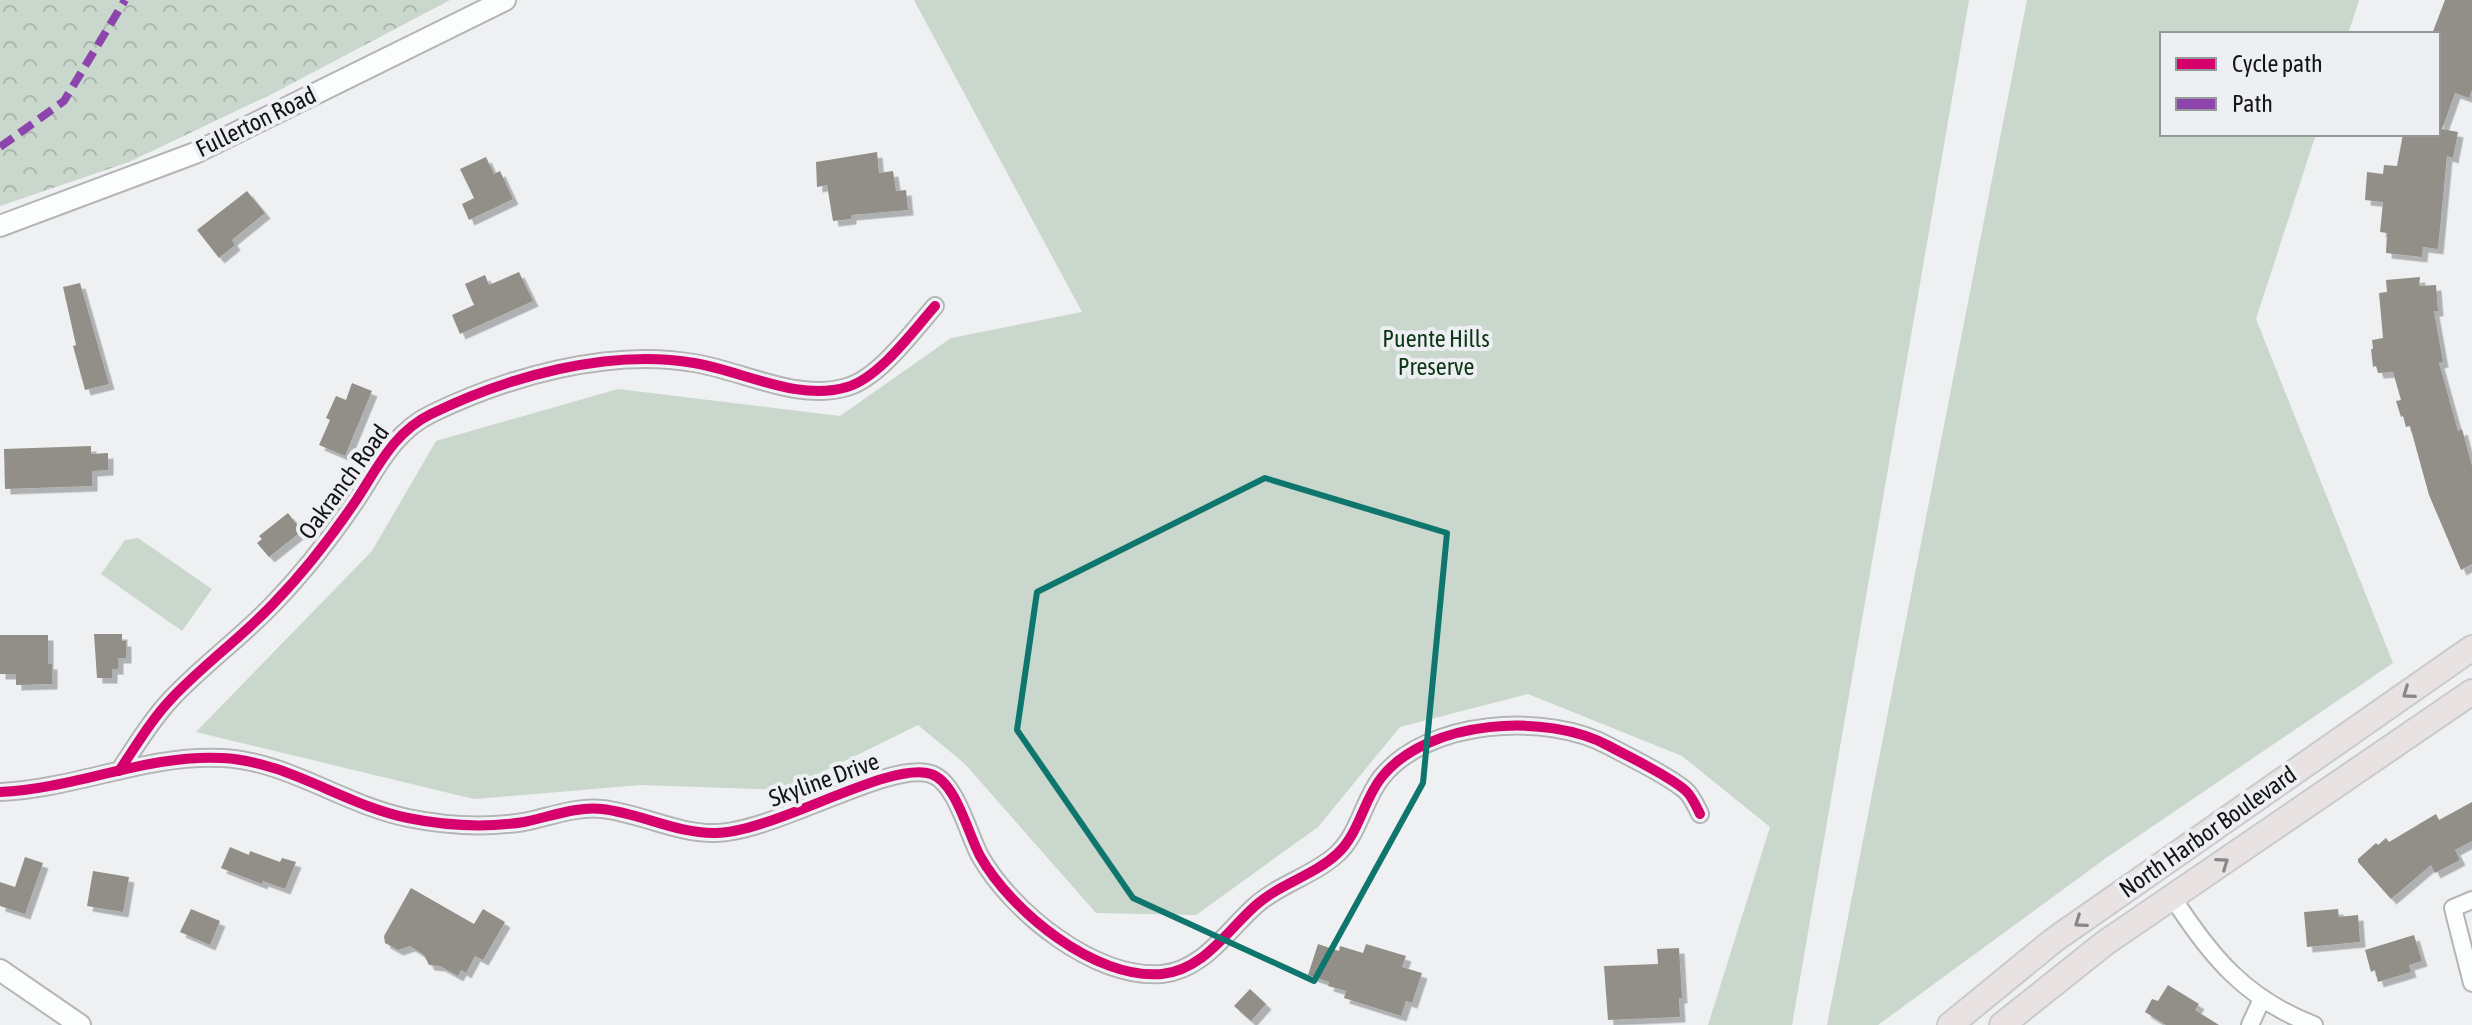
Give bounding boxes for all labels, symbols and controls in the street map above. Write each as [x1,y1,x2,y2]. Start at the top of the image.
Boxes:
legend [2160,32,2440,136]
text: Cycle path [2232,50,2323,77]
street label: Fullerton Road [191,81,320,162]
text: Path [2232,90,2273,117]
park label: Puente Hills Preserve [1382,325,1490,380]
street label: Oakranch Road [293,419,394,544]
one-way arrow [2402,683,2416,698]
street label: Skyline Drive [765,747,882,812]
street label: North Harbor Boulevard [2114,760,2301,903]
one-way arrow [2214,858,2228,873]
one-way arrow [2074,912,2088,927]

